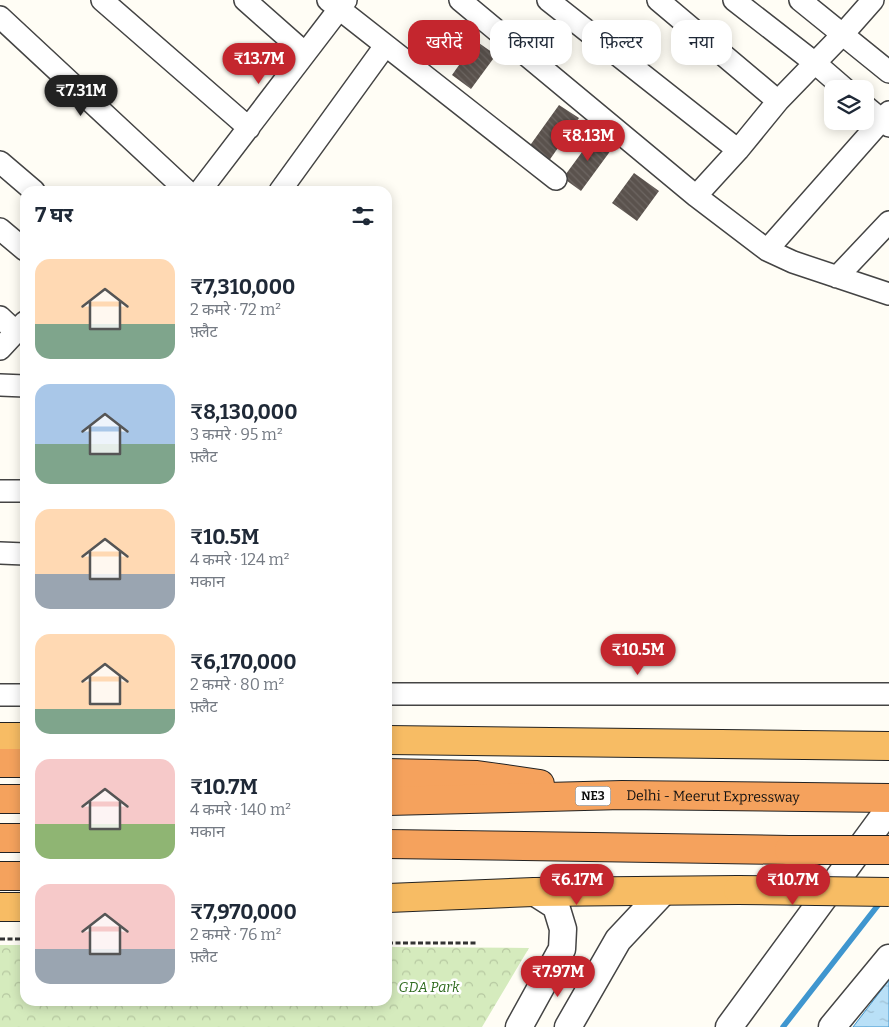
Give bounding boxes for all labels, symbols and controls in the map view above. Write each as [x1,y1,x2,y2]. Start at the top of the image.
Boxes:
chip: खरीदें [408,20,480,65]
chip: किराया [490,20,572,65]
chip: फ़िल्टर [582,20,661,65]
chip: नया [671,20,732,65]
pin: ₹13.7M [218,42,300,85]
text: ₹13.7M [234,49,284,68]
pin: ₹7.31M [40,74,122,117]
map controls [824,80,874,130]
button: layers [824,80,874,130]
text: ₹7.31M [56,81,106,100]
pin: ₹8.13M [547,120,629,162]
text: ₹8.13M [562,126,614,145]
text: 7 घर [35,202,73,228]
icon: filters [349,202,377,230]
text: ₹7,310,000 [190,274,295,300]
icon: home [75,279,135,339]
text: 2 कमरे · 72 m² [190,300,281,319]
text: फ़्लैट [190,322,218,341]
text: ₹8,130,000 [190,399,298,425]
icon: home [75,404,135,464]
text: 3 कमरे · 95 m² [190,425,283,444]
text: फ़्लैट [190,447,218,466]
text: ₹10.5M [190,524,259,550]
icon: home [75,529,135,589]
text: 4 कमरे · 124 m² [190,550,289,569]
text: मकान [190,572,225,591]
pin: ₹10.5M [597,634,679,676]
text: ₹10.5M [612,640,664,659]
text: ₹6,170,000 [190,649,297,675]
icon: home [75,654,135,714]
text: 2 कमरे · 80 m² [190,675,284,694]
text: फ़्लैट [190,697,218,716]
text: ₹10.7M [190,774,258,800]
icon: home [75,779,135,839]
road number: NE3 [576,786,610,806]
street label: Delhi - Meerut Expressway [626,787,800,806]
text: 4 कमरे · 140 m² [190,800,291,819]
text: मकान [190,822,225,841]
pin: ₹6.17M [536,864,618,906]
pin: ₹10.7M [752,864,834,906]
text: ₹6.17M [551,870,603,889]
text: ₹10.7M [767,870,819,889]
text: ₹7,970,000 [190,899,297,925]
icon: home [75,904,135,964]
text: 2 कमरे · 76 m² [190,925,281,944]
text: फ़्लैट [190,947,218,966]
pin: ₹7.97M [517,956,599,998]
text: ₹7.97M [532,962,584,981]
park label: GDA Park [399,979,460,996]

